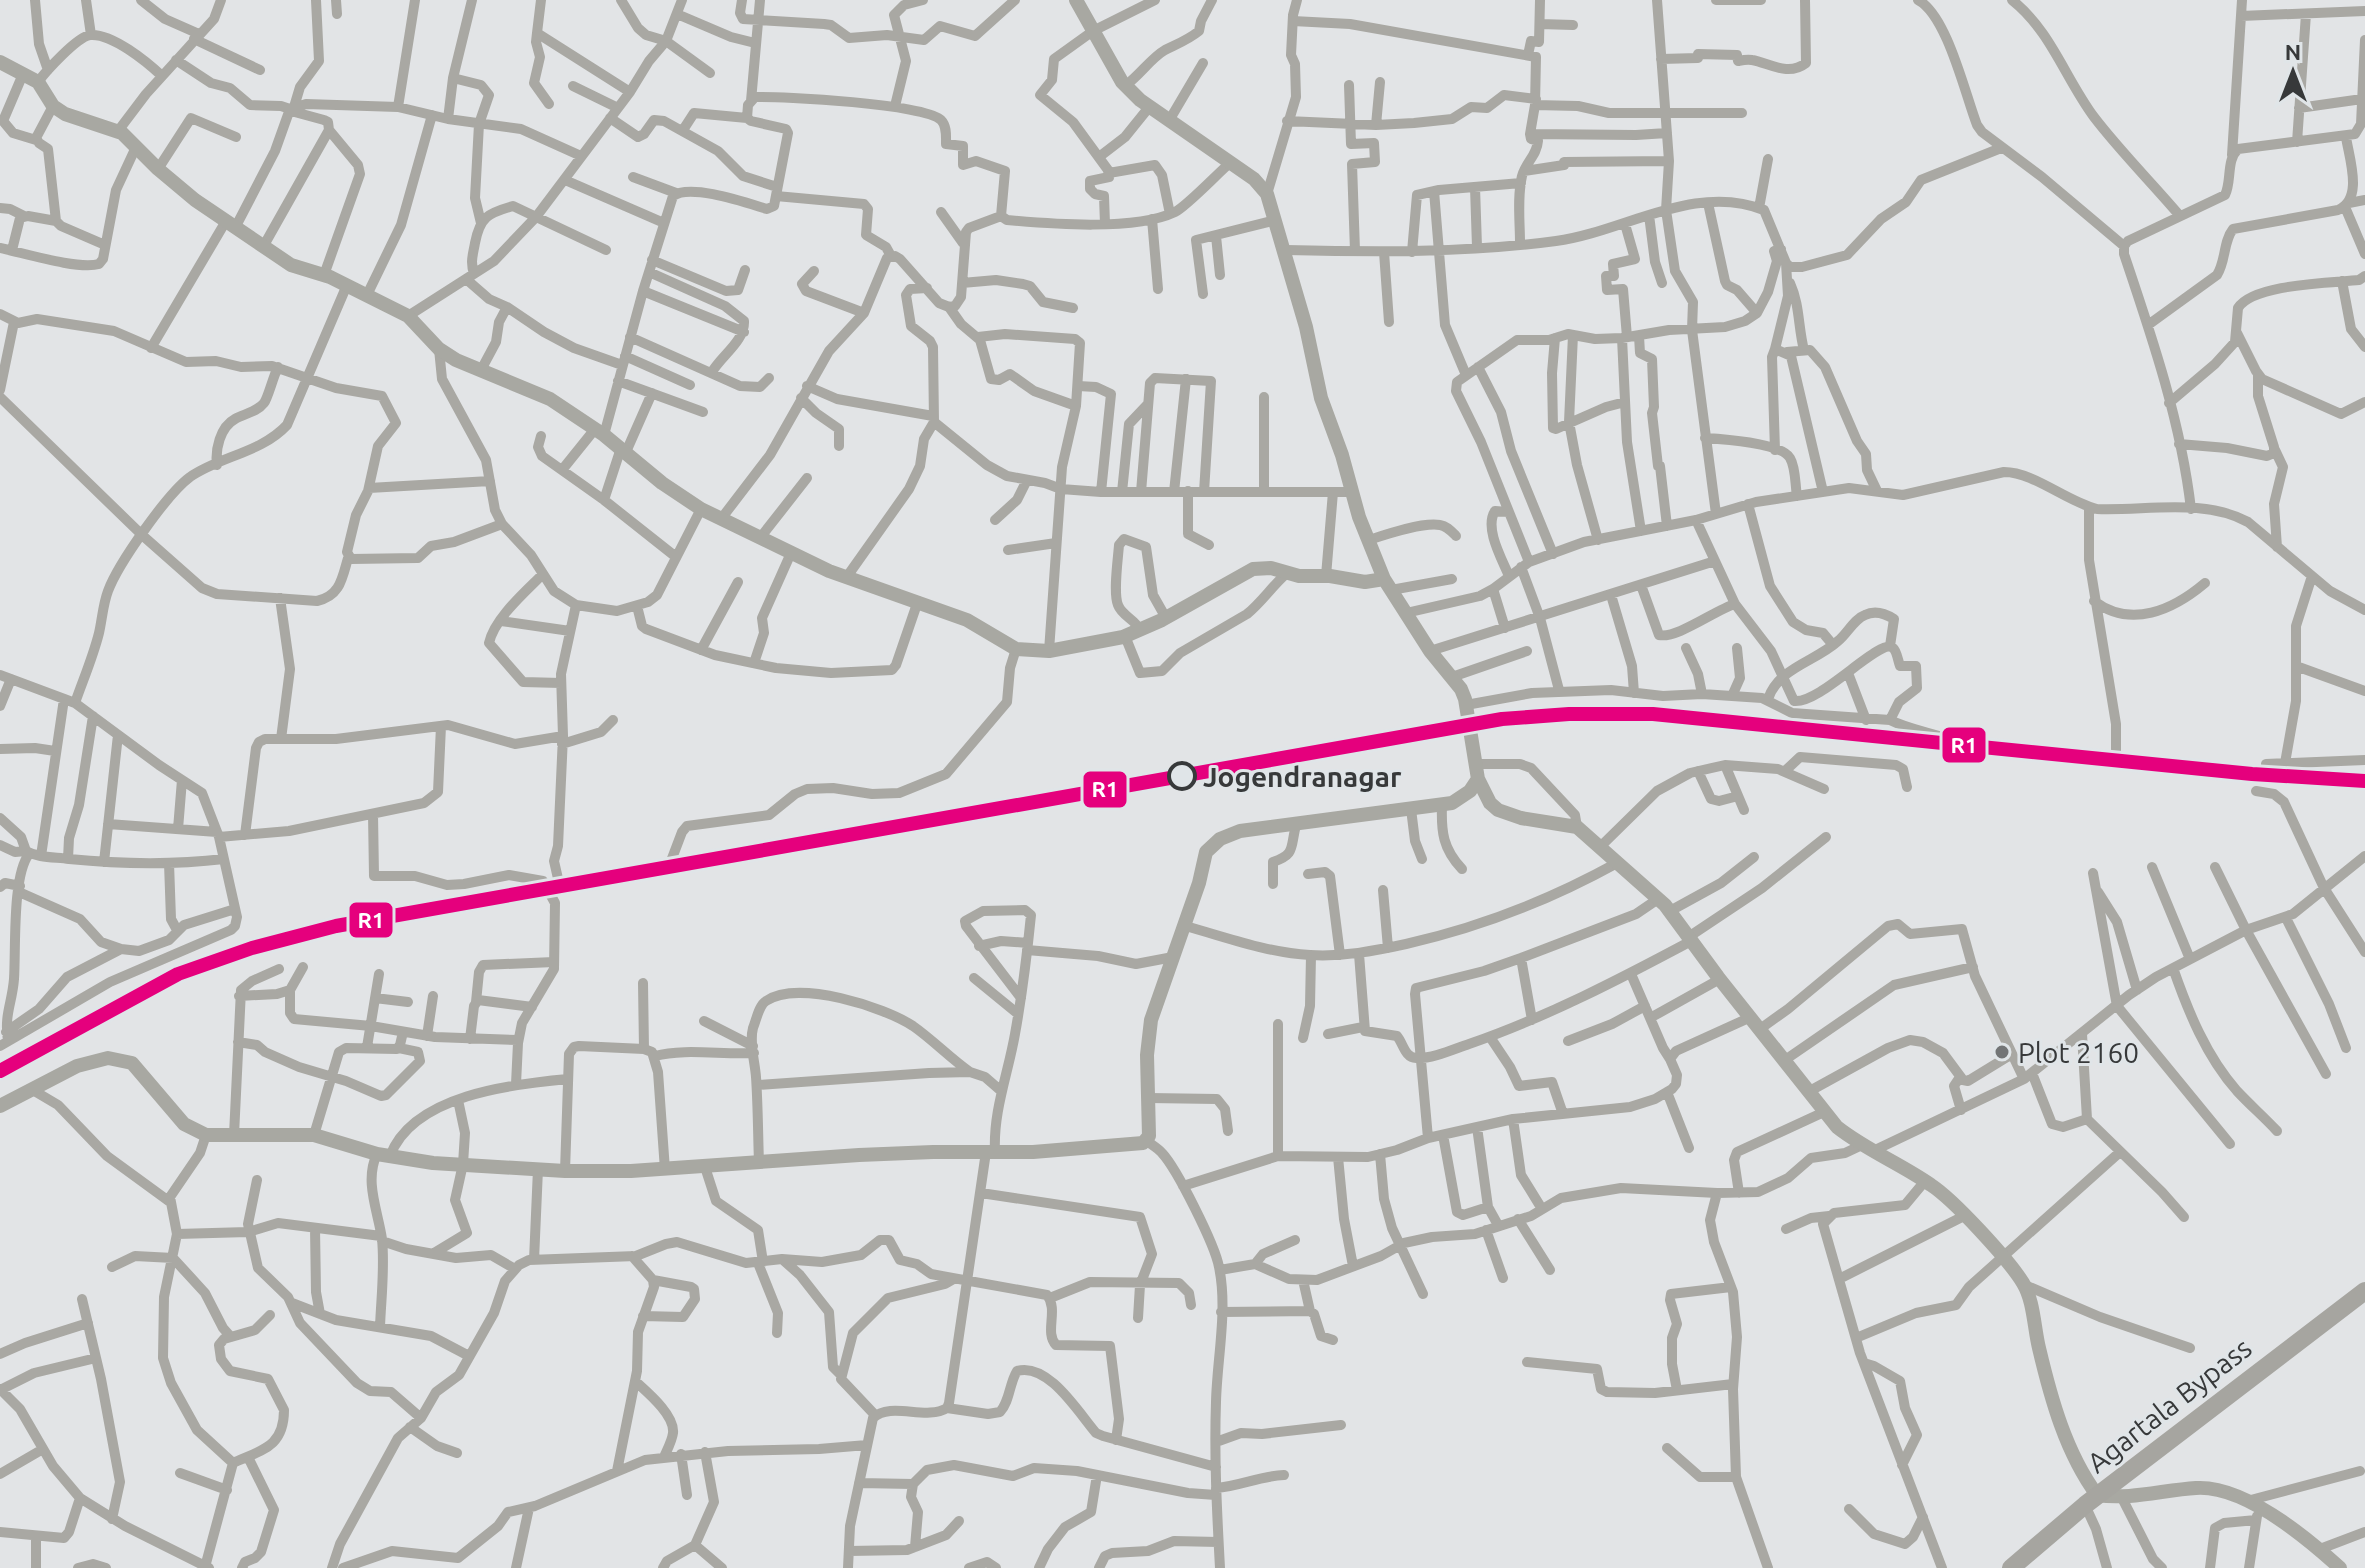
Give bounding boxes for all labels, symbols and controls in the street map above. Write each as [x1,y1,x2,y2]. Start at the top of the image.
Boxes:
north arrow [2253,32,2333,112]
text: N [2285,39,2301,64]
line badge: R1 [1941,726,1987,764]
text: R1 [1951,732,1977,757]
place label: Jogendranagar [1203,761,1402,792]
marker: Jogendranagar [1168,762,1196,790]
line badge: R1 [1082,770,1128,809]
text: R1 [1092,776,1118,801]
line badge: R1 [348,901,394,939]
text: R1 [358,907,384,932]
place label: Plot 2160 [2018,1037,2139,1068]
marker: Plot 2160 [1993,1043,2011,1061]
street label: Agartala Bypass [2081,1331,2257,1479]

